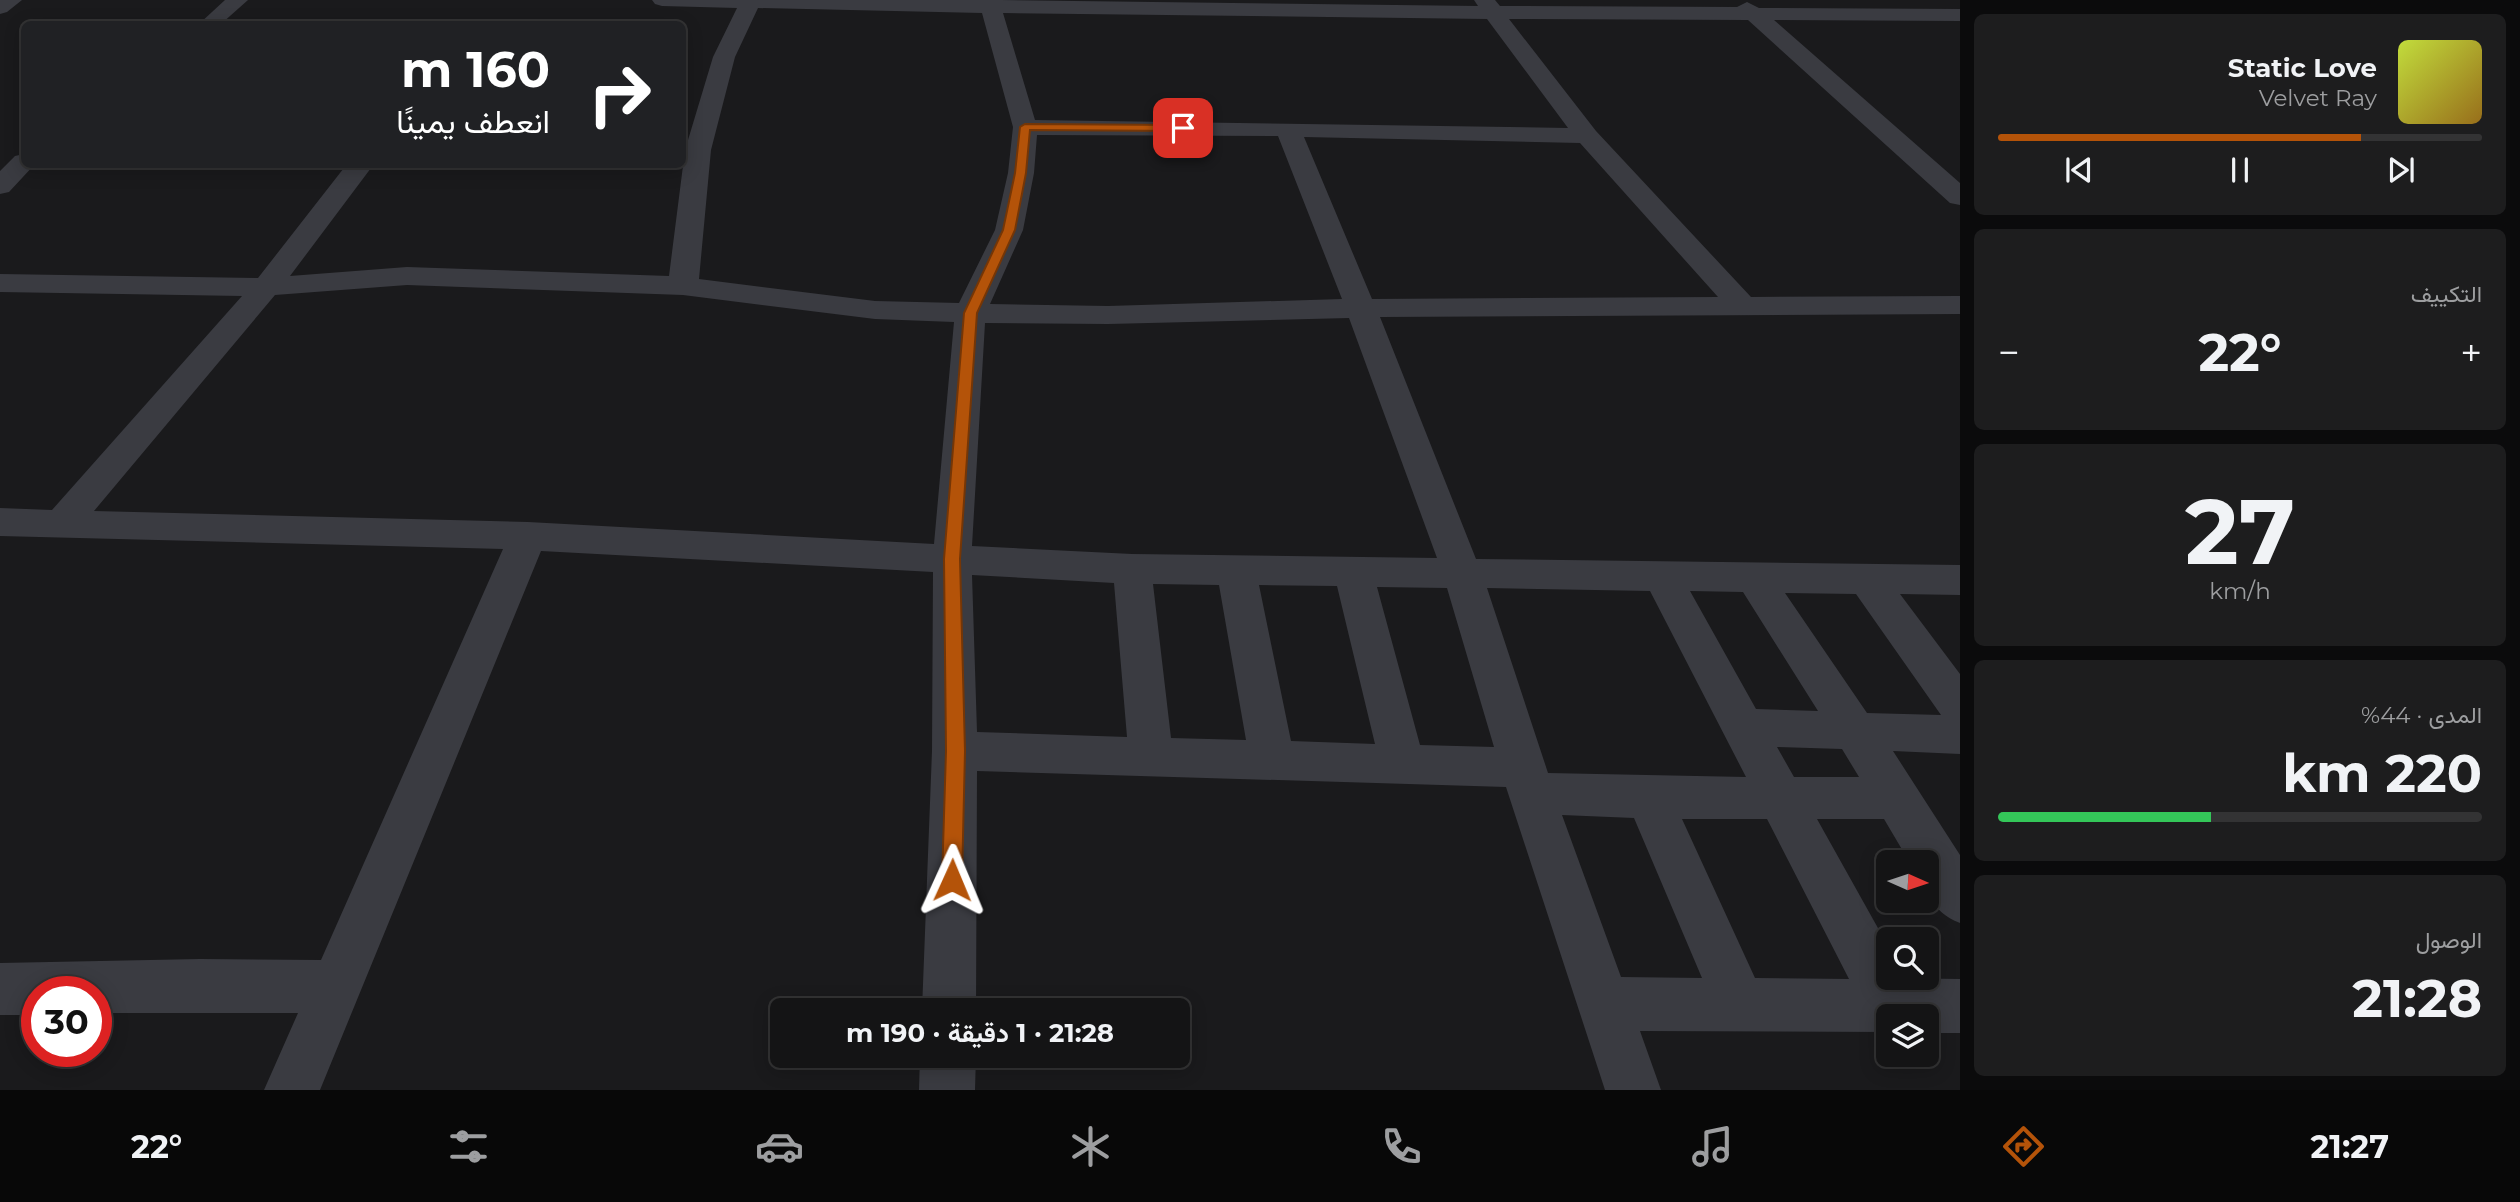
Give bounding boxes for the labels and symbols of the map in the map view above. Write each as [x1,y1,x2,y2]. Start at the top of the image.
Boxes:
pin [1153,98,1213,158]
position arrow [915,843,989,917]
north arrow [1876,850,1939,914]
speed limit sign: 30 [21,976,112,1067]

